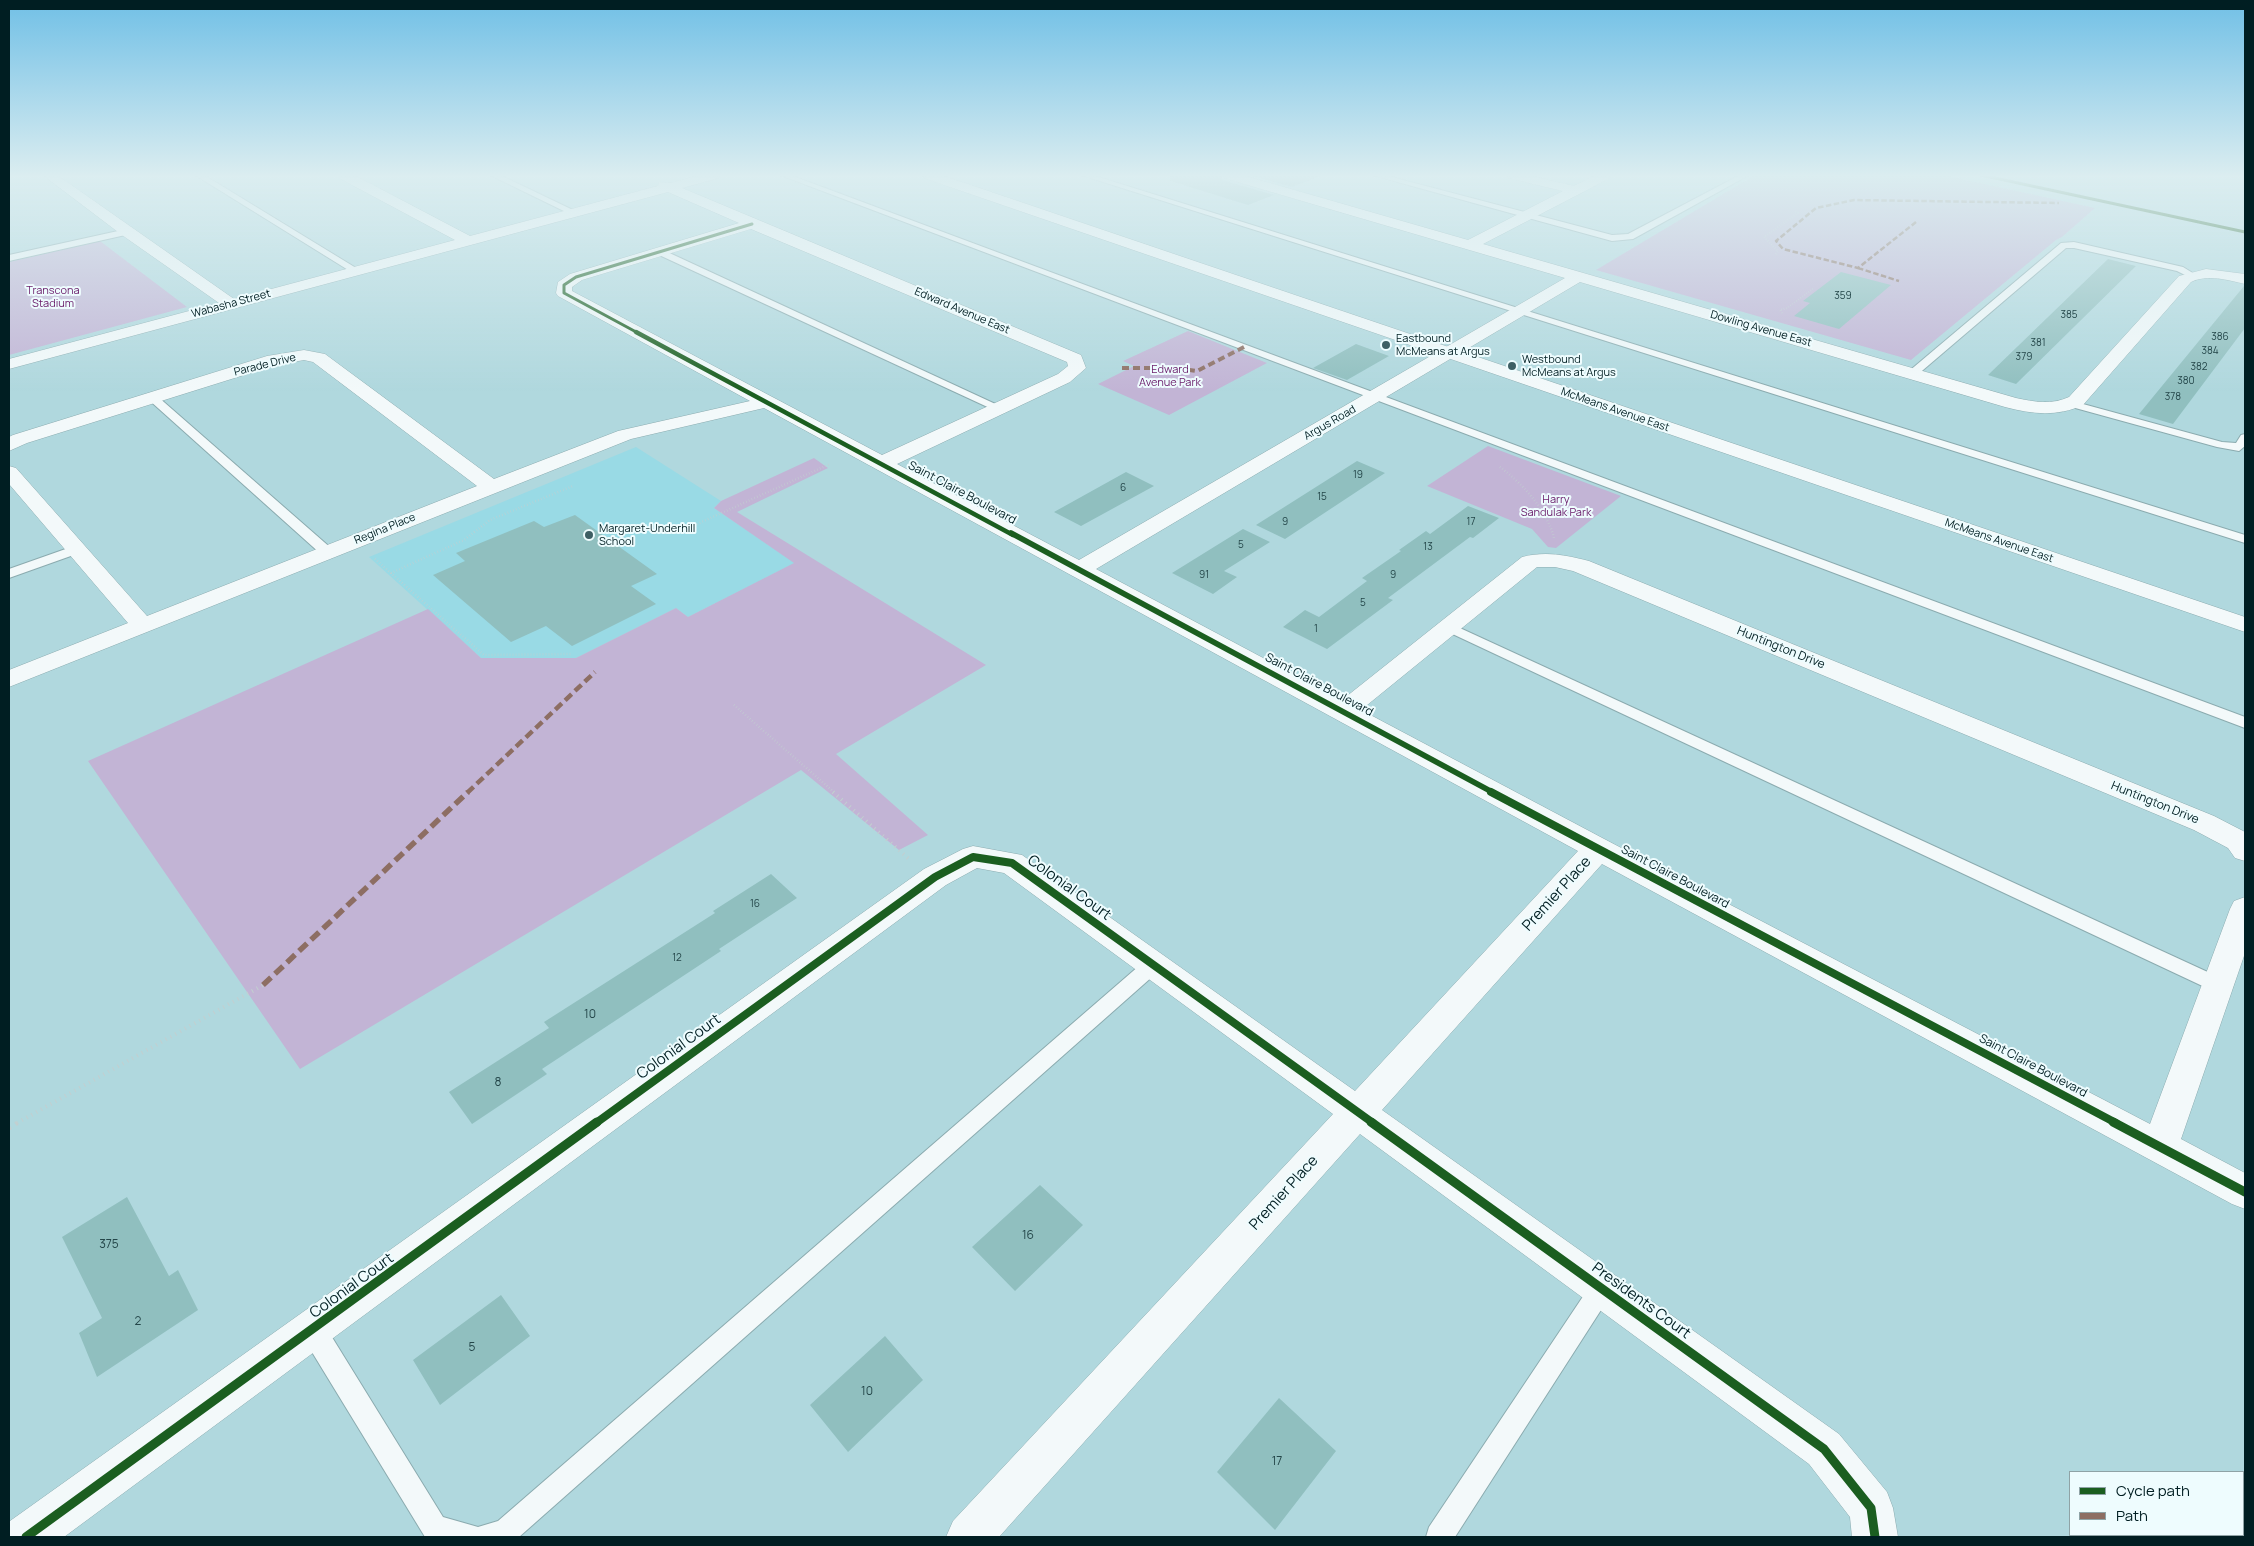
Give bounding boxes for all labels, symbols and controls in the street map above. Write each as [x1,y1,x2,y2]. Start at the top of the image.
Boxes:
park label: Transcona Stadium [26,284,80,310]
street label: Edward Avenue East [912,285,1012,337]
street label: Wabasha Street [190,287,272,321]
house number: 359 [1834,290,1852,302]
street label: Dowling Avenue East [1709,308,1813,350]
house number: 385 [2060,309,2078,321]
house number: 386 [2211,331,2229,343]
place label: Eastbound McMeans at Argus [1396,332,1490,358]
house number: 381 [2030,337,2046,349]
marker: Eastbound McMeans at Argus [1380,339,1392,351]
house number: 384 [2201,345,2219,357]
street label: Parade Drive [233,351,297,379]
house number: 379 [2016,351,2032,363]
place label: Westbound McMeans at Argus [1522,353,1616,379]
marker: Westbound McMeans at Argus [1506,360,1518,372]
house number: 382 [2190,361,2208,373]
park label: Edward Avenue Park [1139,363,1201,389]
house number: 380 [2177,375,2195,387]
street label: McMeans Avenue East [1559,385,1671,435]
house number: 378 [2165,391,2181,403]
street label: Argus Road [1302,403,1358,443]
street label: Saint Claire Boulevard [905,458,1019,528]
house number: 19 [1353,469,1363,481]
house number: 6 [1120,482,1126,494]
house number: 15 [1317,491,1327,503]
park label: Harry Sandulak Park [1521,493,1591,519]
street label: Regina Place [352,511,418,547]
house number: 9 [1282,516,1288,528]
house number: 17 [1467,516,1475,528]
street label: McMeans Avenue East [1943,516,2055,566]
place label: Margaret-Underhill School [599,522,695,548]
marker: Margaret-Underhill School [583,529,595,541]
house number: 5 [1238,539,1244,551]
house number: 13 [1423,541,1433,553]
house number: 91 [1199,569,1209,581]
house number: 9 [1390,569,1396,581]
house number: 5 [1360,597,1366,609]
house number: 1 [1314,623,1318,635]
street label: Huntington Drive [1735,624,1827,672]
street label: Saint Claire Boulevard [1262,650,1376,720]
street label: Huntington Drive [2109,779,2201,827]
street label: Saint Claire Boulevard [1618,842,1732,912]
street label: Colonial Court [1024,852,1114,924]
street label: Premier Place [1519,853,1595,935]
house number: 16 [750,898,760,910]
house number: 12 [672,952,682,964]
house number: 10 [584,1008,596,1022]
street label: Colonial Court [634,1011,724,1083]
street label: Saint Claire Boulevard [1976,1031,2090,1101]
house number: 8 [495,1076,501,1090]
street label: Premier Place [1246,1152,1322,1234]
house number: 16 [1022,1229,1034,1243]
house number: 375 [99,1238,119,1252]
street label: Colonial Court [307,1250,397,1322]
street label: Presidents Court [1588,1259,1694,1343]
house number: 2 [135,1315,141,1329]
house number: 5 [469,1341,475,1355]
house number: 10 [861,1385,873,1399]
house number: 17 [1272,1455,1282,1469]
legend [2069,1471,2244,1536]
text: Cycle path [2116,1480,2190,1501]
text: Path [2116,1505,2148,1526]

